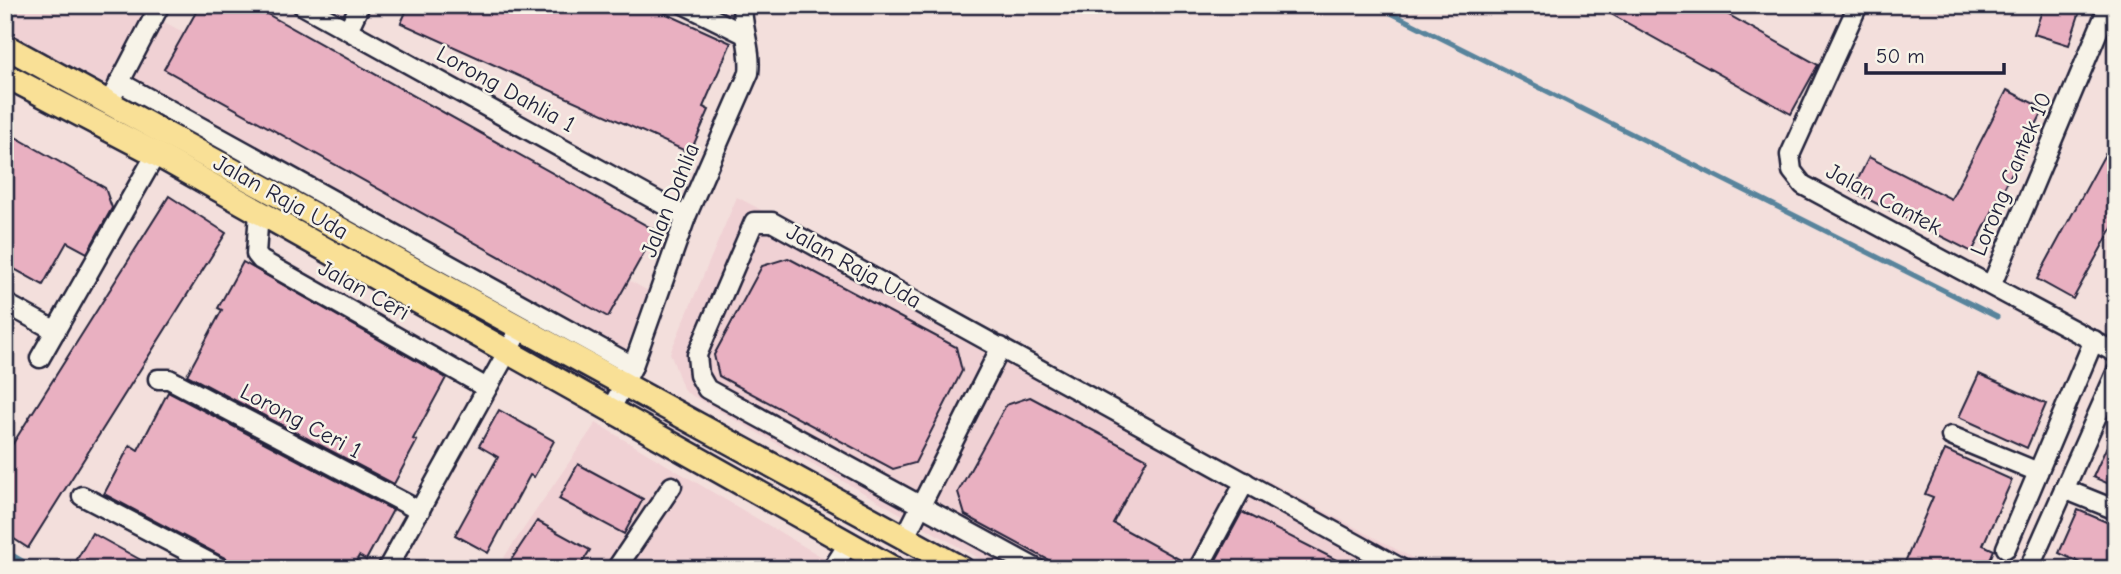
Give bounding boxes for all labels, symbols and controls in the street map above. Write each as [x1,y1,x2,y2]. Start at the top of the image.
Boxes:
scale bar [1866,32,2004,76]
street label: Lorong Dahlia 1 [432,40,580,138]
text: 50 m [1876,44,1925,68]
street label: Lorong Cantek 10 [1964,88,2058,260]
street label: Jalan Dahlia [635,139,705,261]
street label: Jalan Raja Uda [209,149,353,245]
street label: Jalan Cantek [1822,157,1946,241]
street label: Jalan Raja Uda [782,218,926,314]
street label: Jalan Ceri [314,254,414,326]
street label: Lorong Ceri 1 [236,378,366,464]

